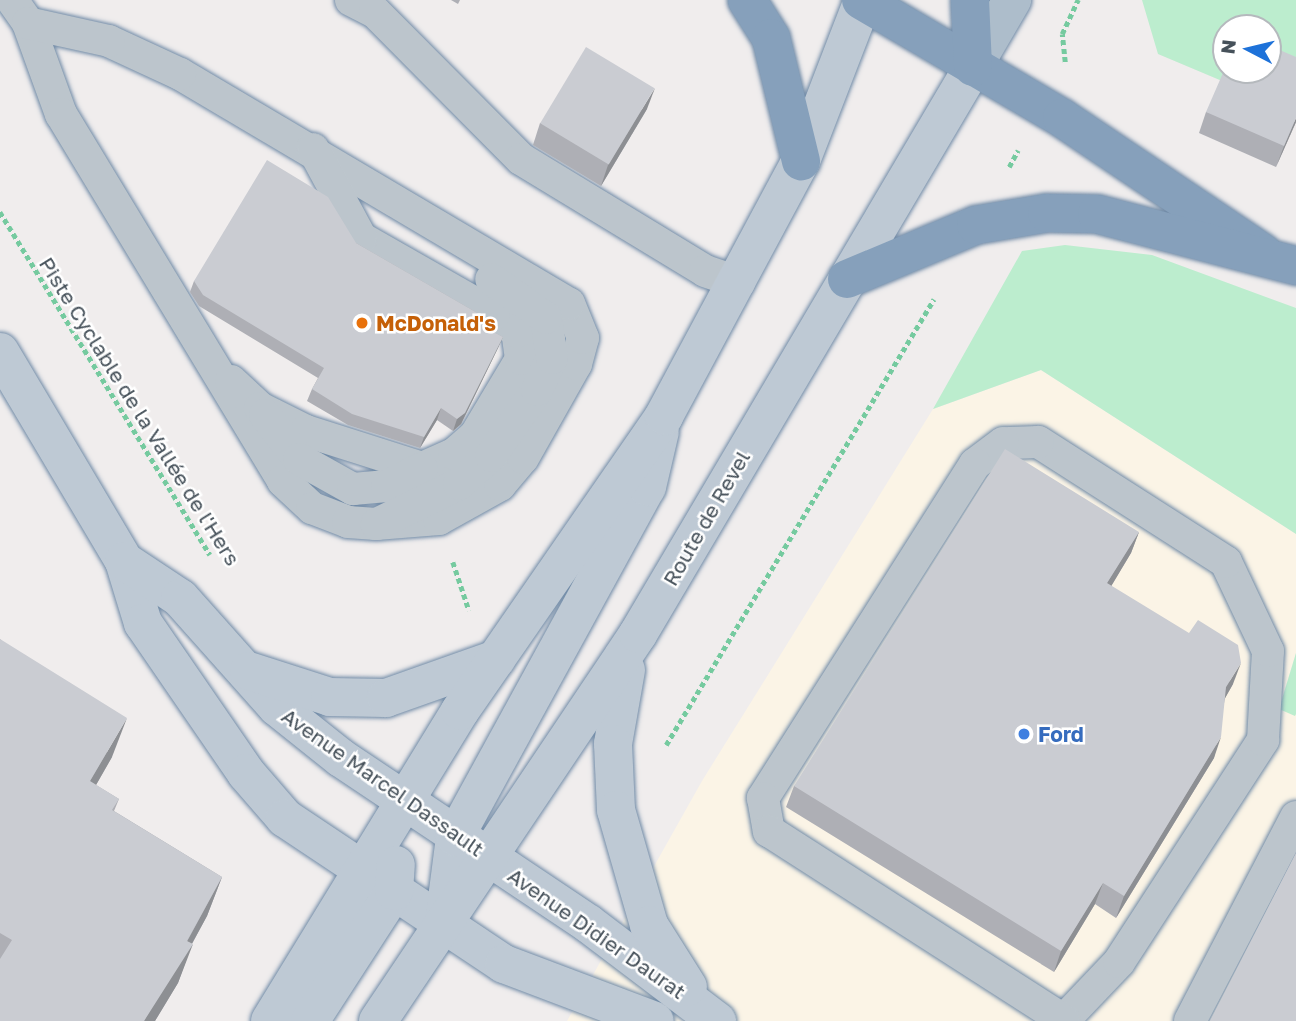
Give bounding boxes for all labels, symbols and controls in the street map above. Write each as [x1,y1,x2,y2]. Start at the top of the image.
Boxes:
north arrow [1212,14,1282,84]
text: N [1215,38,1240,55]
street label: Piste Cyclable de la Vallée de l'Hers [34,252,246,570]
place label: McDonald's [376,310,496,336]
marker: McDonald's [354,315,370,331]
street label: Route de Revel [657,446,755,590]
street label: Avenue Marcel Dassault [277,703,489,861]
place label: Ford [1038,721,1084,747]
marker: Ford [1016,726,1032,742]
street label: Avenue Didier Daurat [503,862,691,1004]

